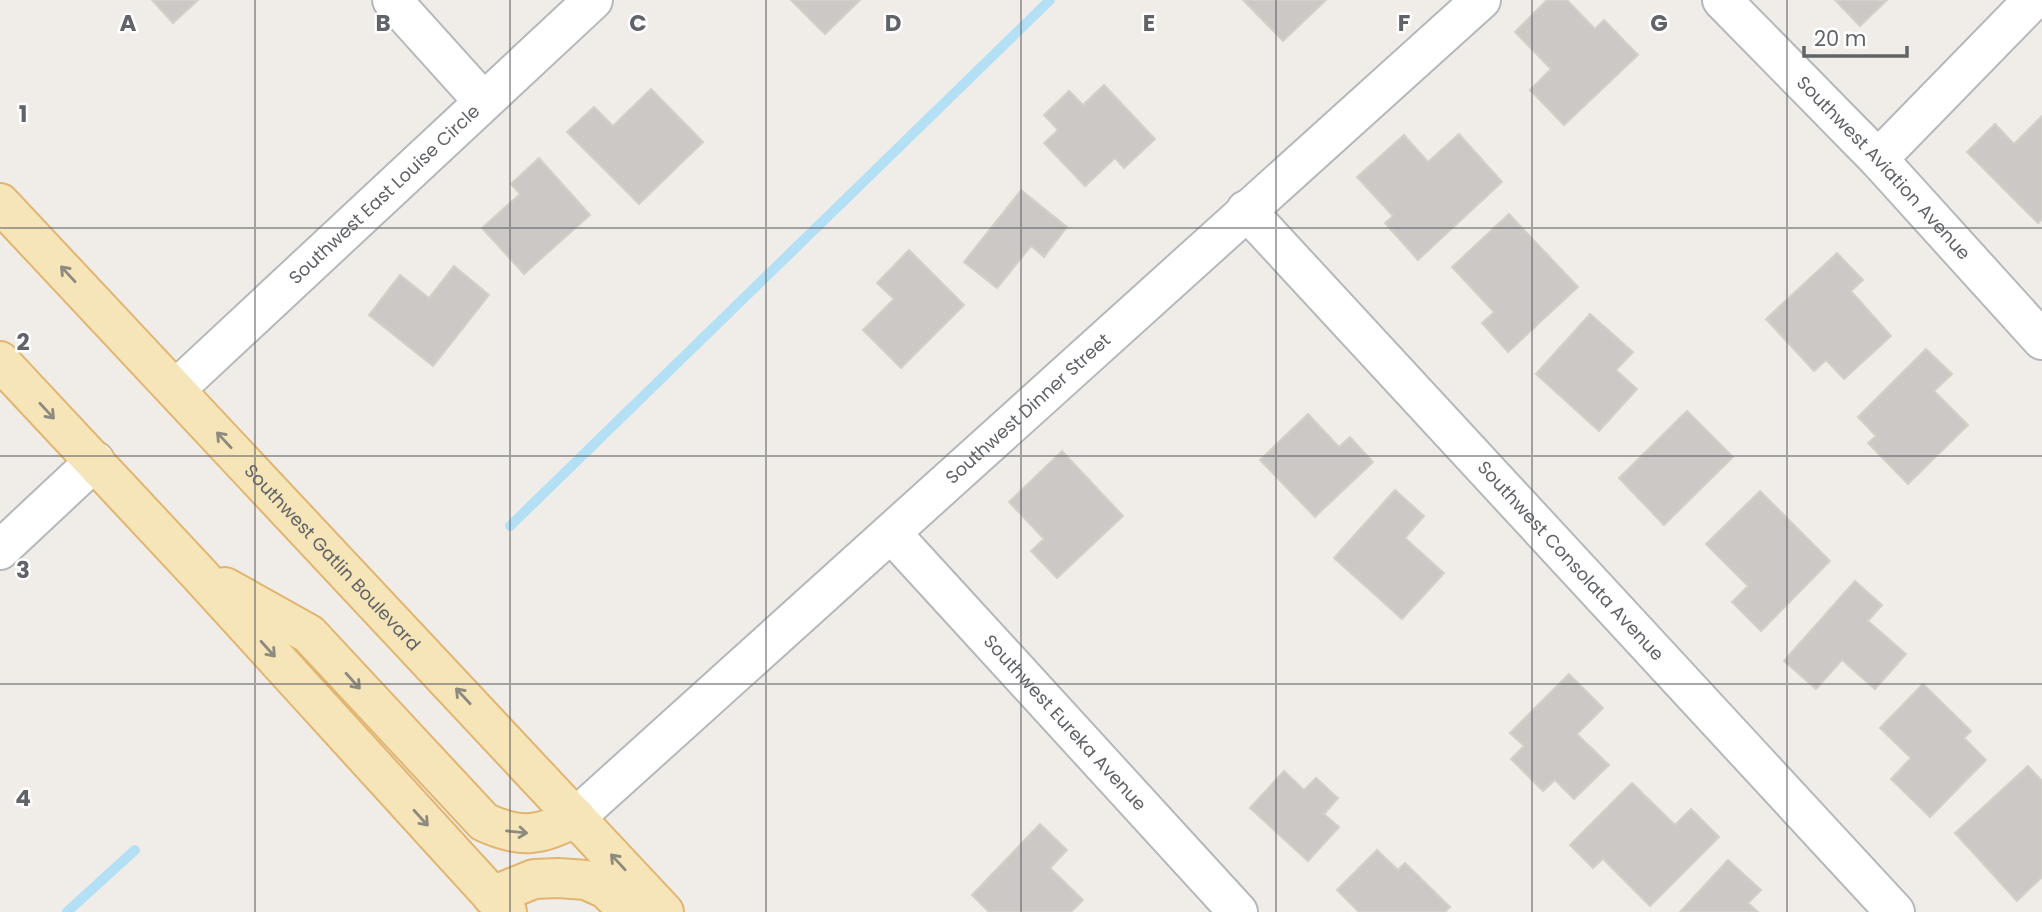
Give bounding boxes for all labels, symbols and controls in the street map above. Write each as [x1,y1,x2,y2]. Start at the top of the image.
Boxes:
text: A [120,7,137,39]
text: B [375,7,391,39]
text: C [629,7,647,39]
text: D [885,7,901,39]
text: E [1143,7,1155,39]
text: F [1398,7,1410,39]
text: G [1650,7,1668,39]
scale bar [1804,14,1907,58]
text: 20 m [1814,24,1867,53]
street label: Southwest Aviation Avenue [1791,70,1976,265]
text: 1 [19,98,27,130]
street label: Southwest East Louise Circle [283,99,485,290]
one-way arrow [59,266,76,283]
text: 2 [16,326,30,358]
street label: Southwest Dinner Street [940,328,1116,490]
one-way arrow [39,402,55,420]
one-way arrow [215,432,232,449]
street label: Southwest Consolata Avenue [1472,455,1670,666]
street label: Southwest Gatlin Boulevard [239,459,426,656]
text: 3 [16,554,30,586]
street label: Southwest Eureka Avenue [978,629,1152,816]
one-way arrow [260,640,277,657]
one-way arrow [344,672,361,689]
one-way arrow [454,687,471,704]
text: 4 [15,782,31,814]
one-way arrow [413,809,430,826]
one-way arrow [505,826,528,839]
one-way arrow [610,853,626,871]

